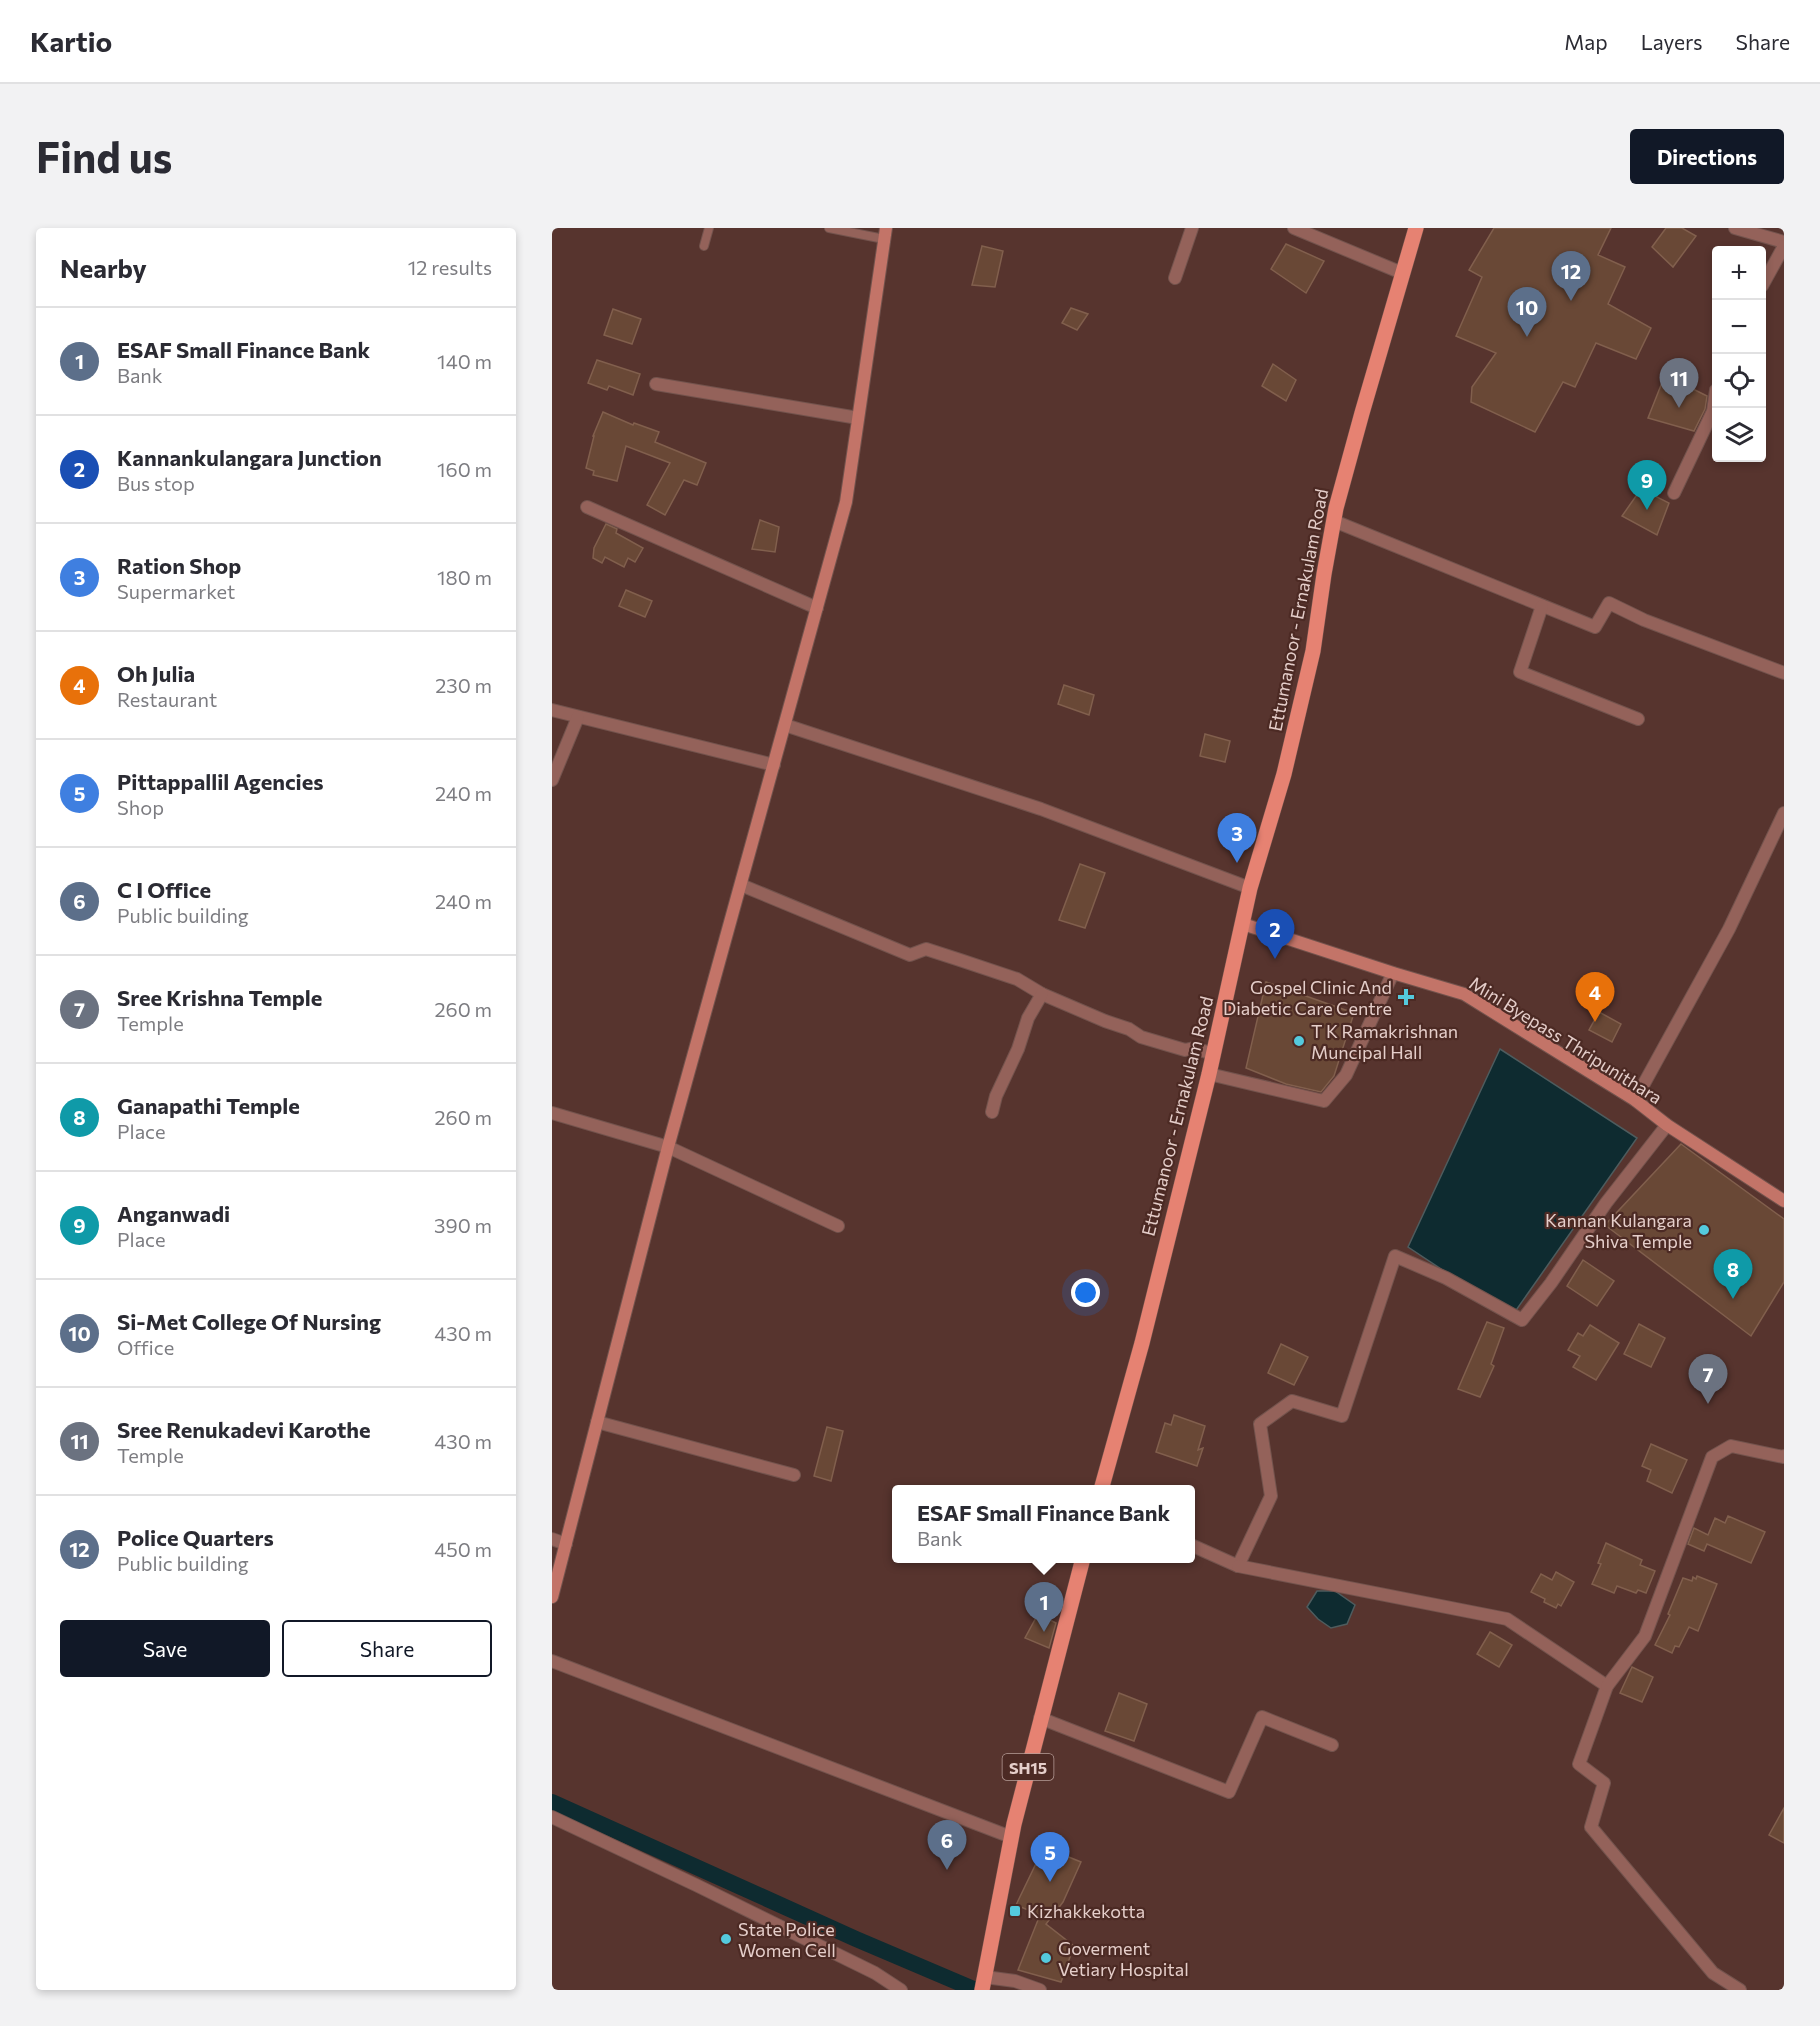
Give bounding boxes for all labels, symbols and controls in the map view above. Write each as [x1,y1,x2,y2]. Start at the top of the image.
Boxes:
text: Kartio [30,24,112,58]
text: Map [1564,29,1608,54]
text: Layers [1641,29,1703,54]
text: Share [1736,29,1790,54]
button: Directions [1630,129,1784,184]
text: Find us [36,130,172,182]
map controls [1712,246,1766,462]
button: + [1712,246,1766,300]
pin: 12 [1552,251,1590,301]
text: Nearby [60,252,147,283]
text: 12 results [408,255,492,279]
pin: 10 [1508,288,1546,337]
button: − [1712,300,1766,354]
text: ESAF Small Finance Bank [117,336,370,363]
text: 1 [75,349,84,373]
text: 140 m [437,349,492,373]
button: locate [1712,354,1766,408]
pin: 11 [1660,358,1698,408]
text: Bank [117,363,163,387]
button: layers [1712,408,1766,462]
text: Kannankulangara Junction [117,444,382,471]
text: 2 [74,457,85,481]
text: 160 m [437,457,492,481]
pin: 9 [1628,460,1666,510]
text: Bus stop [117,471,195,495]
street label: Ettumanoor - Ernakulam Road [1264,487,1332,733]
text: Ration Shop [117,552,241,579]
text: 3 [74,565,85,589]
text: 180 m [437,565,492,589]
text: Supermarket [117,579,235,603]
text: Oh Julia [117,660,195,687]
text: 4 [73,673,86,697]
text: 230 m [435,673,492,697]
text: Restaurant [117,687,217,711]
text: Pittappallil Agencies [117,768,324,795]
text: 5 [74,781,85,805]
text: 240 m [435,781,492,805]
text: Shop [117,795,164,819]
pin: 3 [1218,814,1256,863]
text: C I Office [117,876,211,903]
text: 6 [73,889,86,913]
text: 240 m [435,889,492,913]
text: Public building [117,903,249,927]
pin: 2 [1256,910,1294,959]
street label: Mini Byepass Thripunithara [1466,972,1666,1108]
pin: 4 [1576,972,1614,1022]
place label: Gospel Clinic And Diabetic Care Centre [1223,976,1392,1019]
text: Sree Krishna Temple [117,984,322,1011]
marker: Gospel Clinic And Diabetic Care Centre [1397,988,1415,1006]
street label: Ettumanoor - Ernakulam Road [1137,994,1217,1238]
text: 7 [74,997,85,1021]
text: 260 m [434,997,492,1021]
text: Temple [117,1011,184,1035]
place label: T K Ramakrishnan Muncipal Hall [1311,1020,1458,1063]
marker: T K Ramakrishnan Muncipal Hall [1292,1034,1306,1048]
text: Ganapathi Temple [117,1092,300,1119]
text: 8 [73,1105,86,1129]
text: 260 m [434,1105,492,1129]
text: Place [117,1119,166,1143]
text: Anganwadi [117,1200,230,1227]
place label: Kannan Kulangara Shiva Temple [1545,1209,1692,1252]
text: 9 [73,1213,86,1237]
text: 390 m [434,1213,492,1237]
marker: Kannan Kulangara Shiva Temple [1697,1223,1711,1237]
text: Place [117,1227,166,1251]
pin: 8 [1714,1250,1752,1299]
your location [1071,1278,1100,1307]
text: Si-Met College Of Nursing [117,1308,381,1335]
text: 10 [68,1321,91,1345]
text: 430 m [434,1321,492,1345]
text: Office [117,1335,174,1359]
pin: 7 [1688,1354,1728,1404]
text: Sree Renukadevi Karothe [117,1416,371,1443]
text: 11 [70,1429,89,1453]
text: 430 m [434,1429,492,1453]
text: Temple [117,1443,184,1467]
popup [892,1485,1195,1563]
text: ESAF Small Finance Bank [917,1499,1170,1526]
text: Police Quarters [117,1524,274,1551]
text: Bank [917,1526,963,1550]
text: 12 [69,1537,90,1561]
text: 450 m [434,1537,492,1561]
text: Public building [117,1551,249,1575]
pin: 1 [1024,1582,1064,1632]
button: Save [60,1620,270,1677]
button: Share [282,1620,492,1677]
road number: SH15 [1002,1754,1054,1780]
pin: 6 [928,1820,966,1870]
pin: 5 [1030,1832,1070,1882]
place label: Kizhakkekotta [1027,1900,1145,1922]
marker: Kizhakkekotta [1008,1904,1022,1918]
place label: State Police Women Cell [738,1918,836,1961]
marker: State Police Women Cell [719,1932,733,1946]
place label: Goverment Vetiary Hospital [1058,1937,1189,1980]
marker: Goverment Vetiary Hospital [1039,1951,1053,1965]

